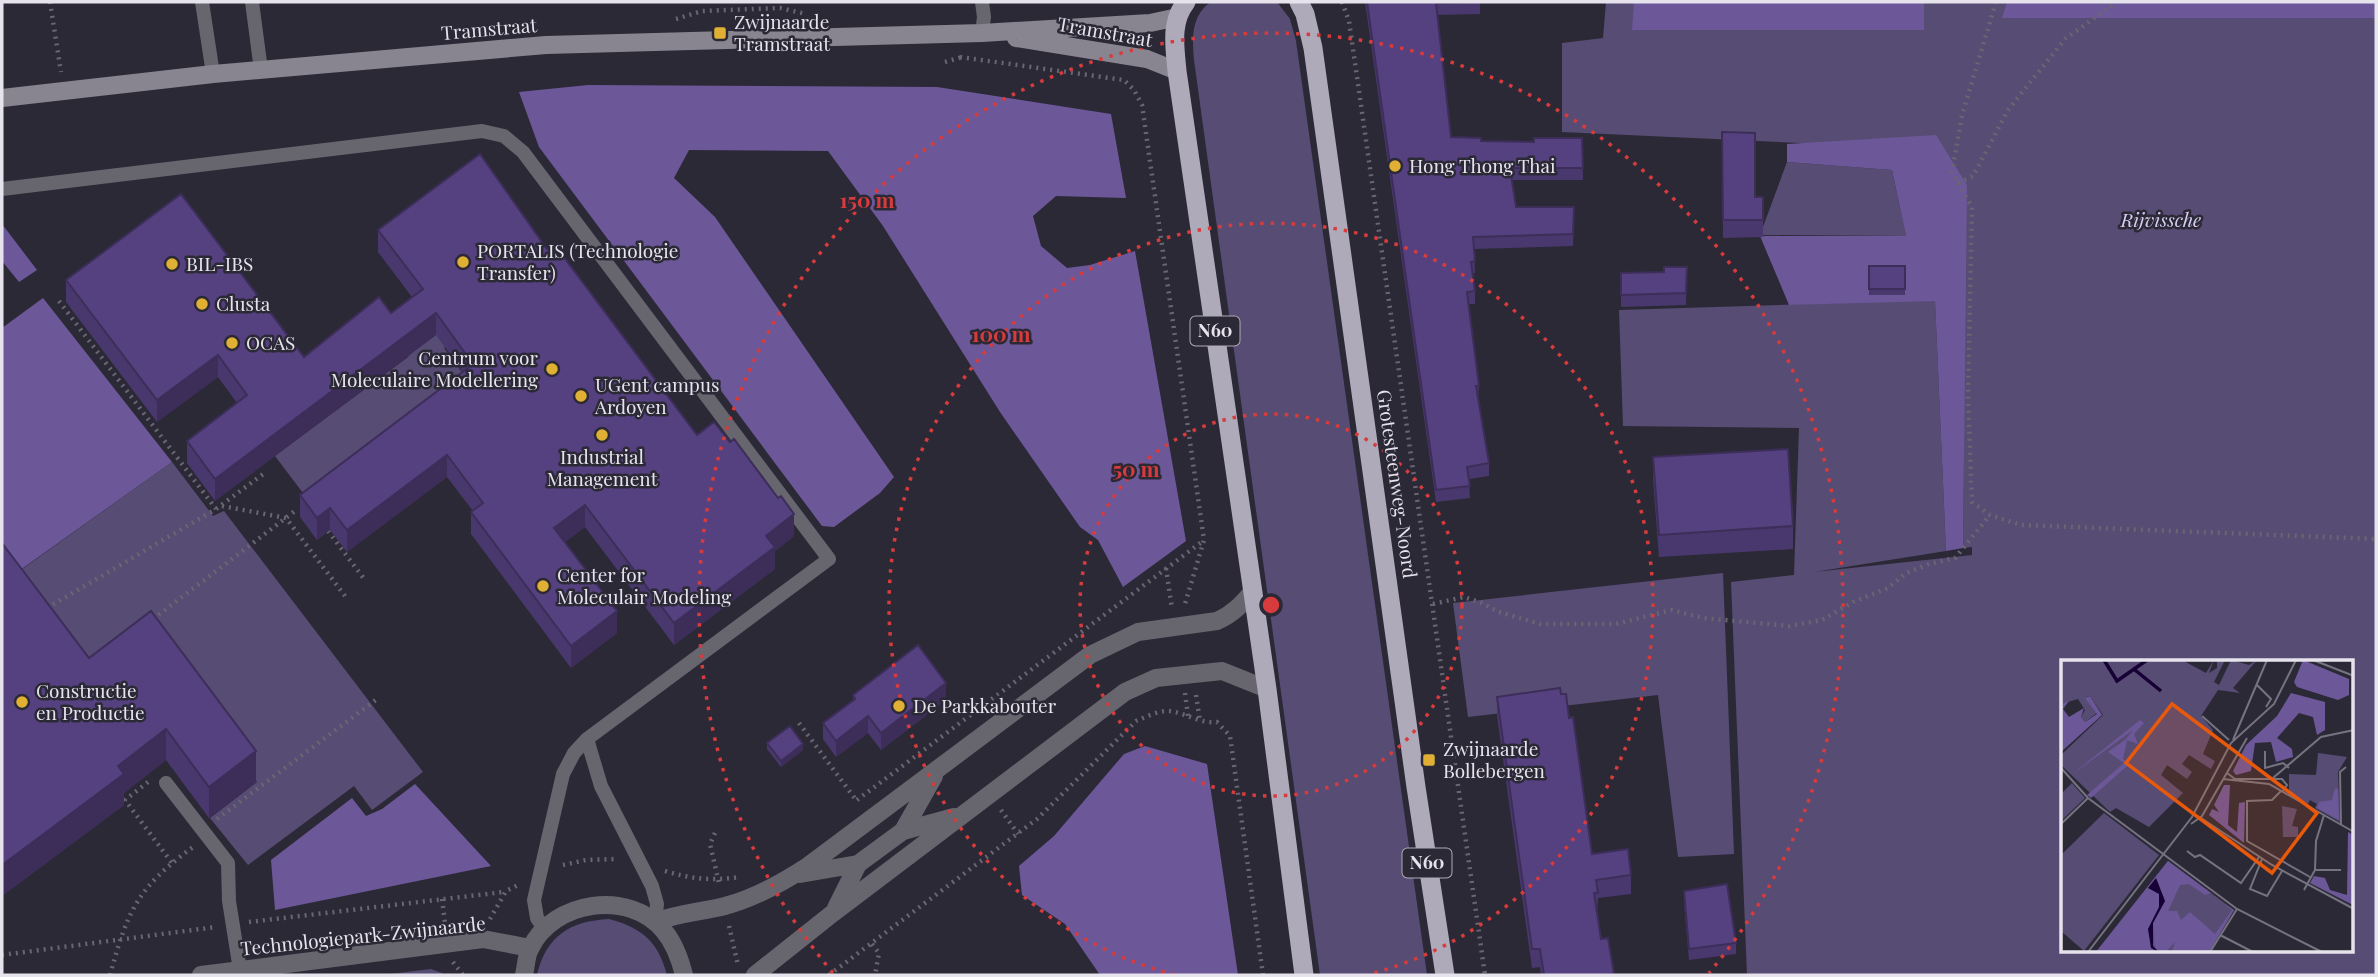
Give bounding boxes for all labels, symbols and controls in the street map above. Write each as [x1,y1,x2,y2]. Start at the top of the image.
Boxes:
place label: Zwijnaarde Tramstraat [734,8,830,56]
street label: Tramstraat [1056,10,1155,52]
street label: Tramstraat [440,11,538,45]
marker: Zwijnaarde Tramstraat [712,25,728,41]
place label: Hong Thong Thai [1409,152,1556,178]
marker: Hong Thong Thai [1387,158,1403,174]
text: 150 m [840,185,894,213]
park label: Rijvissche [2120,206,2201,232]
place label: PORTALIS (Technologie Transfer) [477,237,678,285]
place label: BIL-IBS [186,250,253,276]
marker: PORTALIS (Technologie Transfer) [455,254,471,270]
marker: BIL-IBS [164,256,180,272]
place label: Clusta [216,290,271,316]
marker: Clusta [194,296,210,312]
road number: N60 [1190,316,1240,346]
text: 100 m [971,319,1031,347]
place label: OCAS [246,329,295,355]
marker: OCAS [224,335,240,351]
place label: Centrum voor Moleculaire Modellering [331,344,539,392]
marker: Centrum voor Moleculaire Modellering [544,361,560,377]
place label: UGent campus Ardoyen [594,371,719,419]
marker: UGent campus Ardoyen [573,388,589,404]
street label: Grotesteenweg-Noord [1372,388,1424,580]
marker: Industrial Management [594,427,610,443]
place label: Industrial Management [547,443,658,491]
text: 50 m [1112,454,1160,482]
place label: Center for Moleculair Modeling [557,561,731,609]
marker: Center for Moleculair Modeling [535,578,551,594]
centre of rings [1259,593,1283,617]
inset map [2061,660,2354,953]
place label: Constructie en Productie [36,677,145,725]
place label: De Parkkabouter [913,692,1057,718]
marker: Constructie en Productie [14,694,30,710]
marker: De Parkkabouter [891,698,907,714]
place label: Zwijnaarde Bollebergen [1443,735,1546,783]
marker: Zwijnaarde Bollebergen [1421,752,1437,768]
road number: N60 [1402,848,1452,878]
street label: Technologiepark-Zwijnaarde [239,909,487,961]

